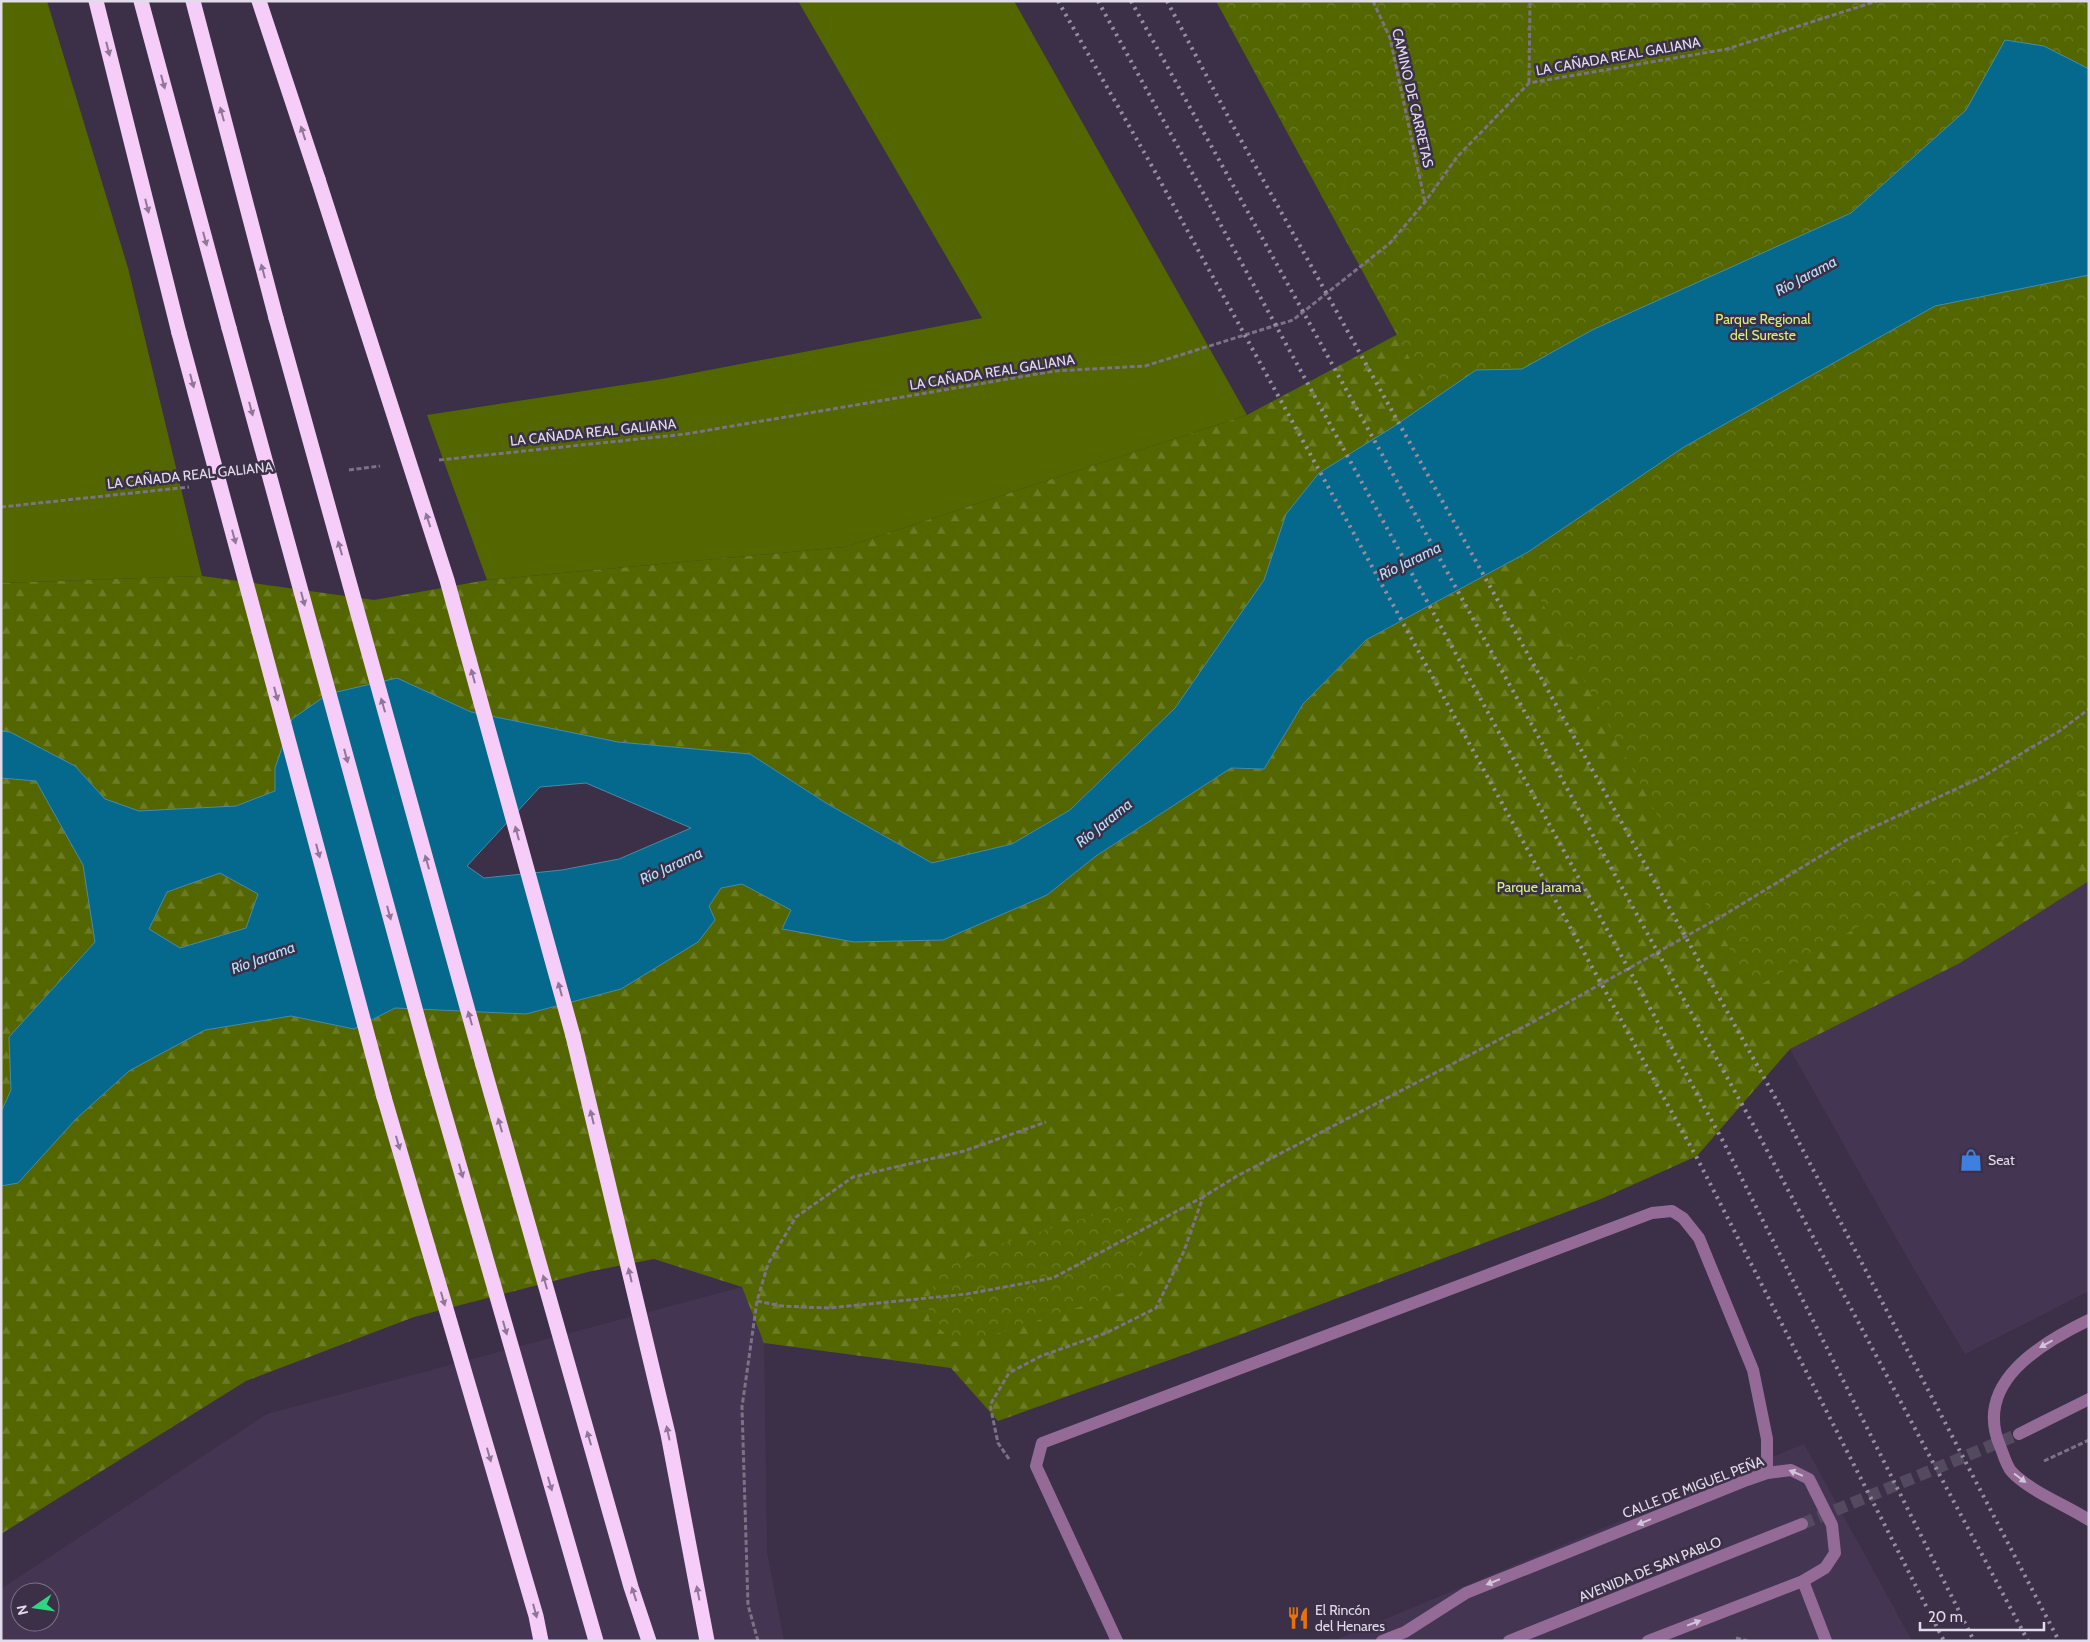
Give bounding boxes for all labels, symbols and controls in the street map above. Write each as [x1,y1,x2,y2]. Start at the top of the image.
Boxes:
street label: CAMINO DE CARRETAS [1388,27,1438,169]
street label: LA CAÑADA REAL GALIANA [1534,33,1702,79]
one-way arrow [104,41,112,56]
one-way arrow [159,75,167,90]
one-way arrow [218,106,226,121]
one-way arrow [299,125,307,140]
one-way arrow [143,199,151,214]
one-way arrow [201,231,209,247]
water label: Río Jarama [1772,252,1840,300]
one-way arrow [259,263,267,279]
park label: Parque Regional del Sureste [1715,310,1811,344]
street label: LA CAÑADA REAL GALIANA [908,350,1076,394]
one-way arrow [188,373,196,388]
one-way arrow [247,401,255,416]
street label: LA CAÑADA REAL GALIANA [509,414,677,450]
street label: LA CAÑADA REAL GALIANA [106,457,274,493]
one-way arrow [423,512,431,527]
one-way arrow [230,530,238,545]
water label: Río Jarama [1376,538,1444,584]
one-way arrow [335,541,343,556]
one-way arrow [300,592,308,607]
one-way arrow [469,668,477,683]
one-way arrow [272,687,280,702]
one-way arrow [379,697,387,713]
one-way arrow [342,748,350,763]
water label: Río Jarama [1072,795,1136,851]
one-way arrow [512,825,520,840]
one-way arrow [314,844,322,859]
water label: Río Jarama [637,844,705,888]
one-way arrow [422,854,430,869]
park label: Parque Jarama [1497,878,1581,896]
one-way arrow [385,905,393,920]
water label: Río Jarama [228,938,298,978]
one-way arrow [555,982,563,997]
one-way arrow [466,1011,474,1026]
one-way arrow [588,1110,596,1125]
one-way arrow [496,1118,504,1133]
one-way arrow [394,1136,402,1151]
shop icon: Seat [1958,1147,1984,1173]
place label: Seat [1988,1151,2015,1169]
one-way arrow [457,1164,465,1179]
one-way arrow [626,1268,634,1283]
one-way arrow [540,1274,548,1289]
one-way arrow [440,1292,448,1307]
one-way arrow [502,1320,510,1335]
one-way arrow [2039,1340,2053,1348]
one-way arrow [663,1425,671,1441]
one-way arrow [585,1431,593,1446]
one-way arrow [486,1448,494,1463]
street label: CALLE DE MIGUEL PEÑA [1620,1452,1767,1522]
one-way arrow [1789,1469,1803,1477]
one-way arrow [2013,1472,2026,1483]
one-way arrow [546,1476,554,1491]
one-way arrow [1637,1518,1651,1526]
street label: AVENIDA DE SAN PABLO [1576,1532,1724,1606]
one-way arrow [1485,1578,1500,1586]
north arrow [10,1582,60,1632]
one-way arrow [694,1584,702,1600]
one-way arrow [629,1587,637,1602]
scale bar [1920,1600,2044,1632]
place label: El Rincón del Henares [1315,1601,1385,1635]
text: N [12,1603,32,1617]
one-way arrow [531,1604,539,1619]
restaurant icon: El Rincón del Henares [1285,1605,1311,1631]
text: 20 m [1928,1608,1963,1626]
one-way arrow [1687,1619,1702,1627]

